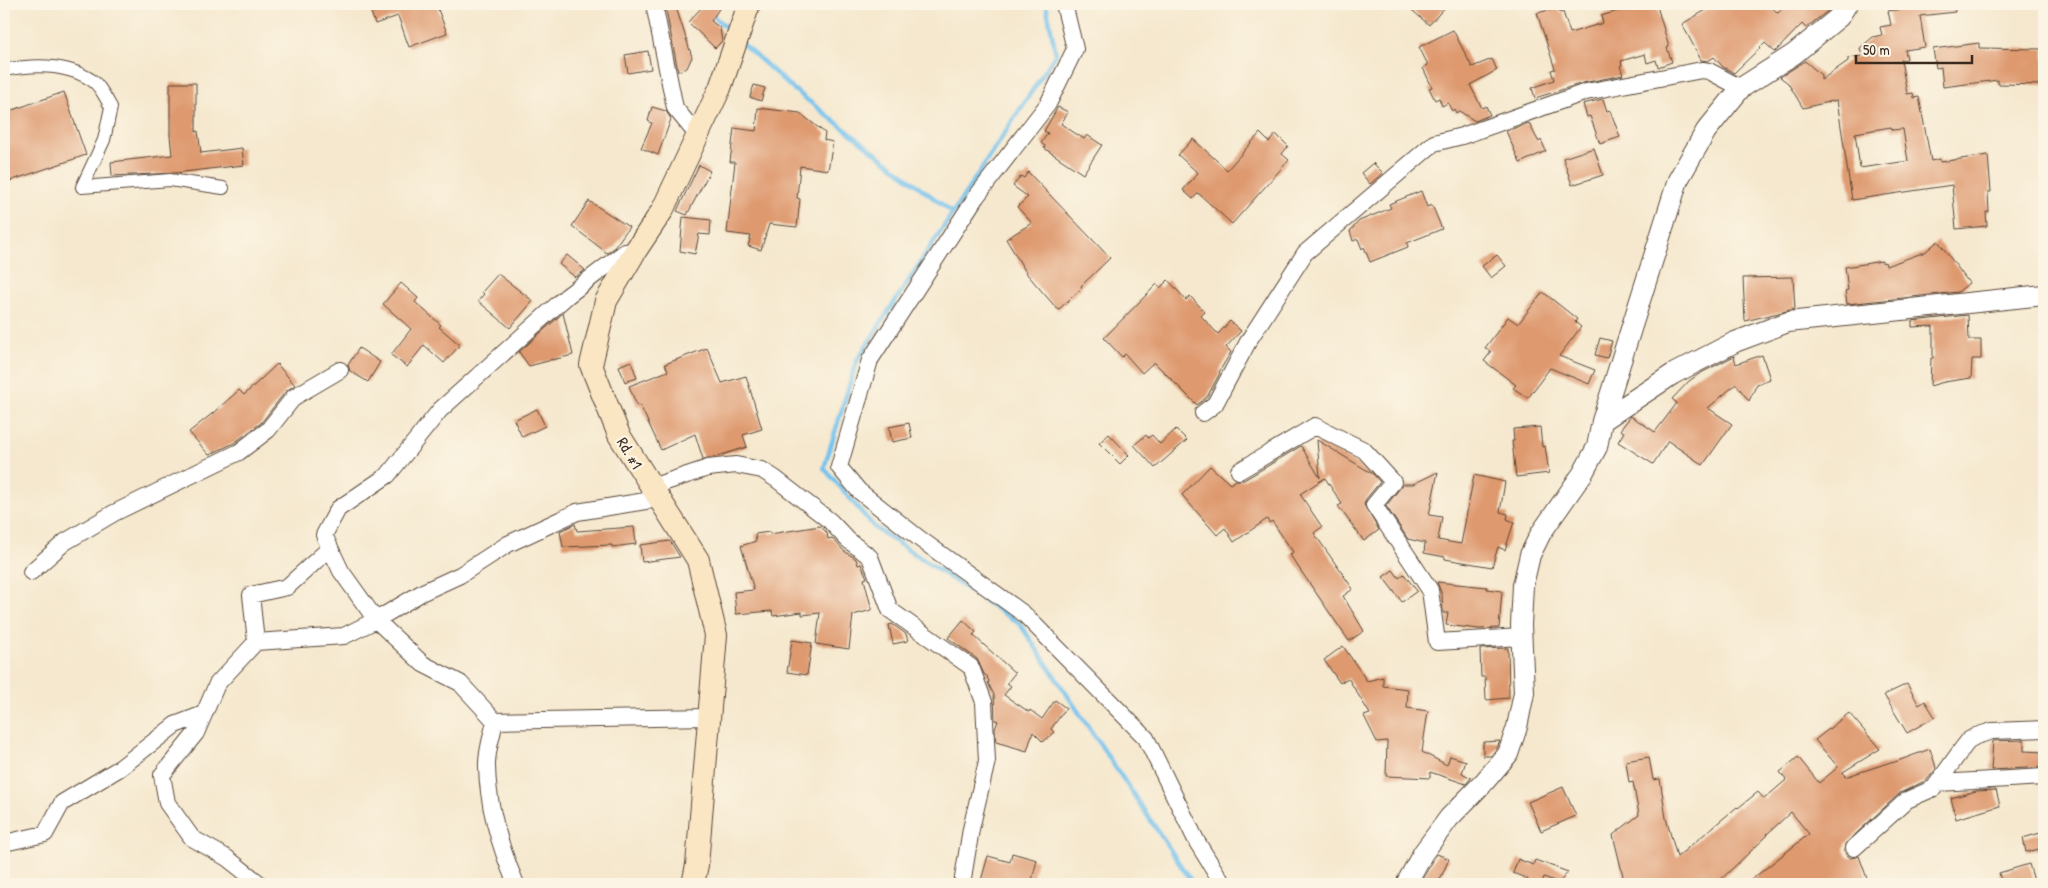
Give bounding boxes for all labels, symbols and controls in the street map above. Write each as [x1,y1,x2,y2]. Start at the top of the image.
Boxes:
scale bar [1856,32,1972,64]
text: 50 m [1863,39,1890,60]
street label: Rd. #1 [612,433,648,473]

